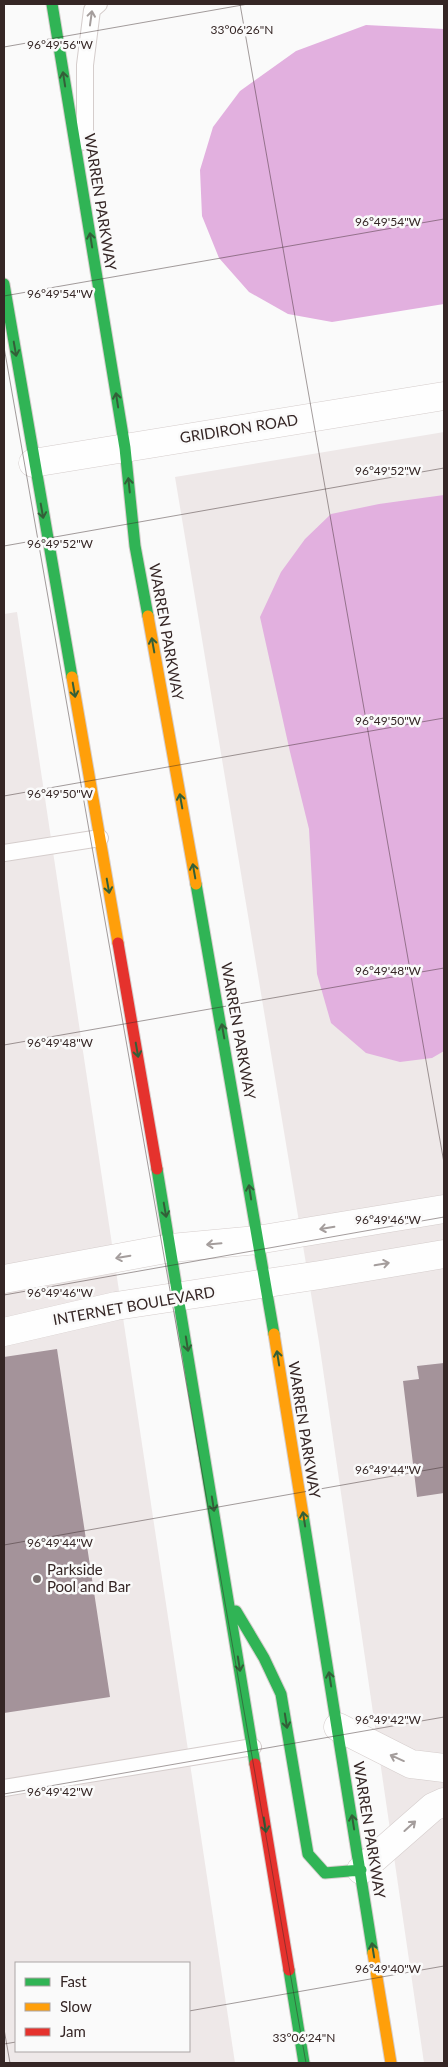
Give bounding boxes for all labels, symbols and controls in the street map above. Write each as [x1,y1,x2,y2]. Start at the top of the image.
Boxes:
one-way arrow [87,11,97,27]
text: 33°06'26"N [211,22,273,37]
text: 96°49'56"W [27,37,94,52]
one-way arrow [59,72,69,88]
street label: WARREN PARKWAY [81,132,121,272]
text: 96°49'54"W [355,214,422,229]
one-way arrow [85,232,95,248]
text: 96°49'54"W [27,286,94,301]
one-way arrow [11,341,21,357]
one-way arrow [112,392,122,408]
street label: GRIDIRON ROAD [178,410,299,446]
text: 96°49'52"W [355,463,422,478]
one-way arrow [124,477,134,493]
one-way arrow [37,503,47,519]
text: 96°49'52"W [27,536,94,551]
street label: WARREN PARKWAY [146,562,188,702]
one-way arrow [148,638,157,654]
one-way arrow [69,682,79,698]
text: 96°49'50"W [355,713,422,728]
text: 96°49'50"W [27,786,94,801]
one-way arrow [176,793,186,809]
one-way arrow [189,864,199,880]
one-way arrow [103,877,113,893]
street label: WARREN PARKWAY [218,961,260,1101]
text: 96°49'48"W [355,963,422,978]
one-way arrow [217,1024,227,1040]
text: 96°49'48"W [27,1035,94,1050]
one-way arrow [132,1042,142,1058]
one-way arrow [245,1184,255,1200]
one-way arrow [160,1202,170,1218]
text: 96°49'46"W [355,1212,422,1227]
one-way arrow [319,1224,335,1234]
one-way arrow [207,1239,223,1249]
one-way arrow [116,1252,132,1262]
one-way arrow [374,1259,390,1269]
street label: INTERNET BOULEVARD [51,1282,216,1328]
text: 96°49'46"W [27,1285,94,1300]
one-way arrow [182,1335,192,1351]
one-way arrow [272,1351,282,1367]
street label: WARREN PARKWAY [285,1360,325,1500]
text: 96°49'44"W [355,1462,422,1477]
one-way arrow [208,1496,218,1512]
one-way arrow [298,1511,308,1527]
text: 96°49'44"W [27,1535,94,1550]
place label: Parkside Pool and Bar [47,1560,131,1595]
marker: Parkside Pool and Bar [31,1573,43,1585]
one-way arrow [235,1656,245,1672]
one-way arrow [324,1671,334,1687]
text: 96°49'42"W [355,1712,422,1727]
one-way arrow [282,1713,292,1729]
one-way arrow [390,1753,405,1763]
street label: WARREN PARKWAY [350,1760,390,1900]
text: 96°49'42"W [27,1784,94,1799]
one-way arrow [348,1815,358,1831]
one-way arrow [261,1816,271,1832]
one-way arrow [404,1820,417,1832]
one-way arrow [368,1942,378,1958]
text: 96°49'40"W [355,1961,422,1976]
legend [15,1962,190,2052]
text: Fast [60,1972,87,1990]
text: Slow [60,1997,92,2015]
text: Jam [60,2022,86,2040]
text: 33°06'24"N [273,2030,335,2045]

